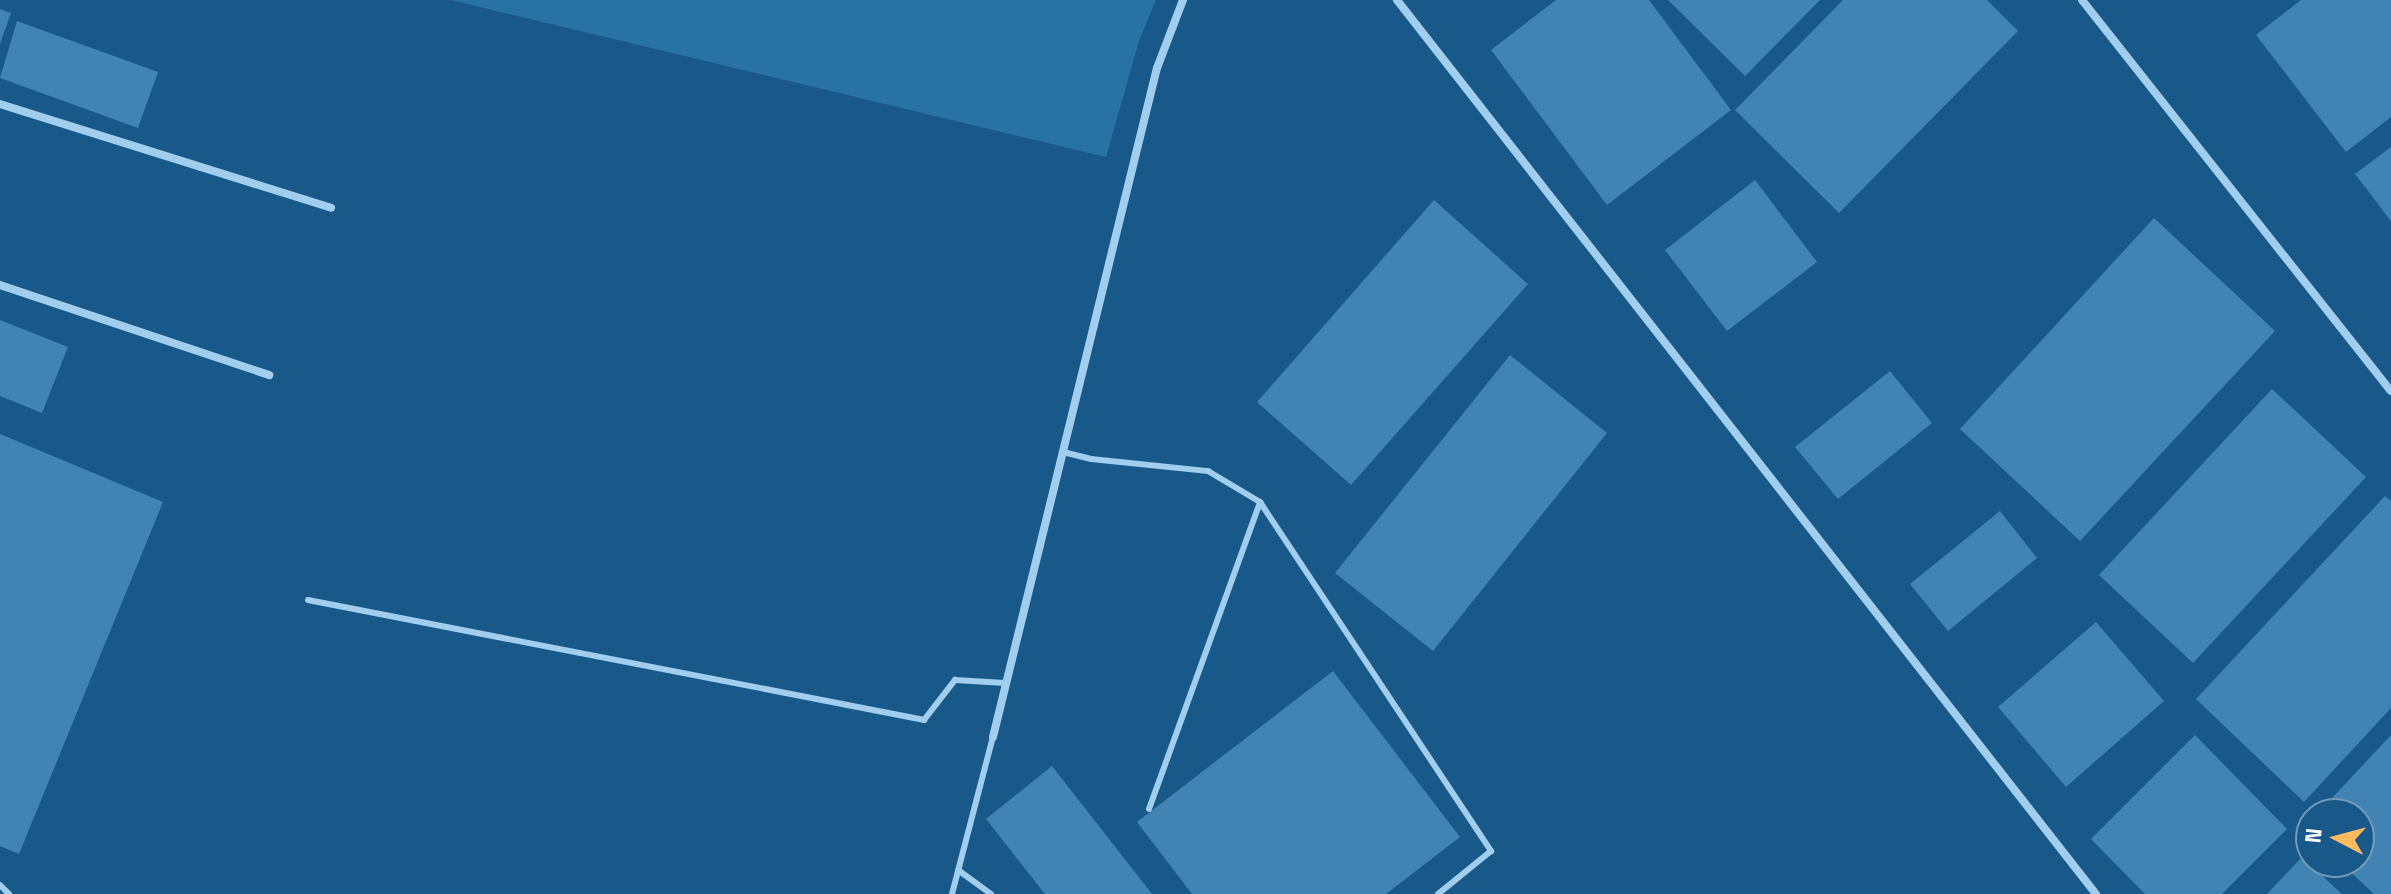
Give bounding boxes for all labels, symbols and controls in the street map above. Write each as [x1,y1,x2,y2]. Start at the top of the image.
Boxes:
north arrow [2295,798,2375,878]
text: N [2298,827,2328,844]

